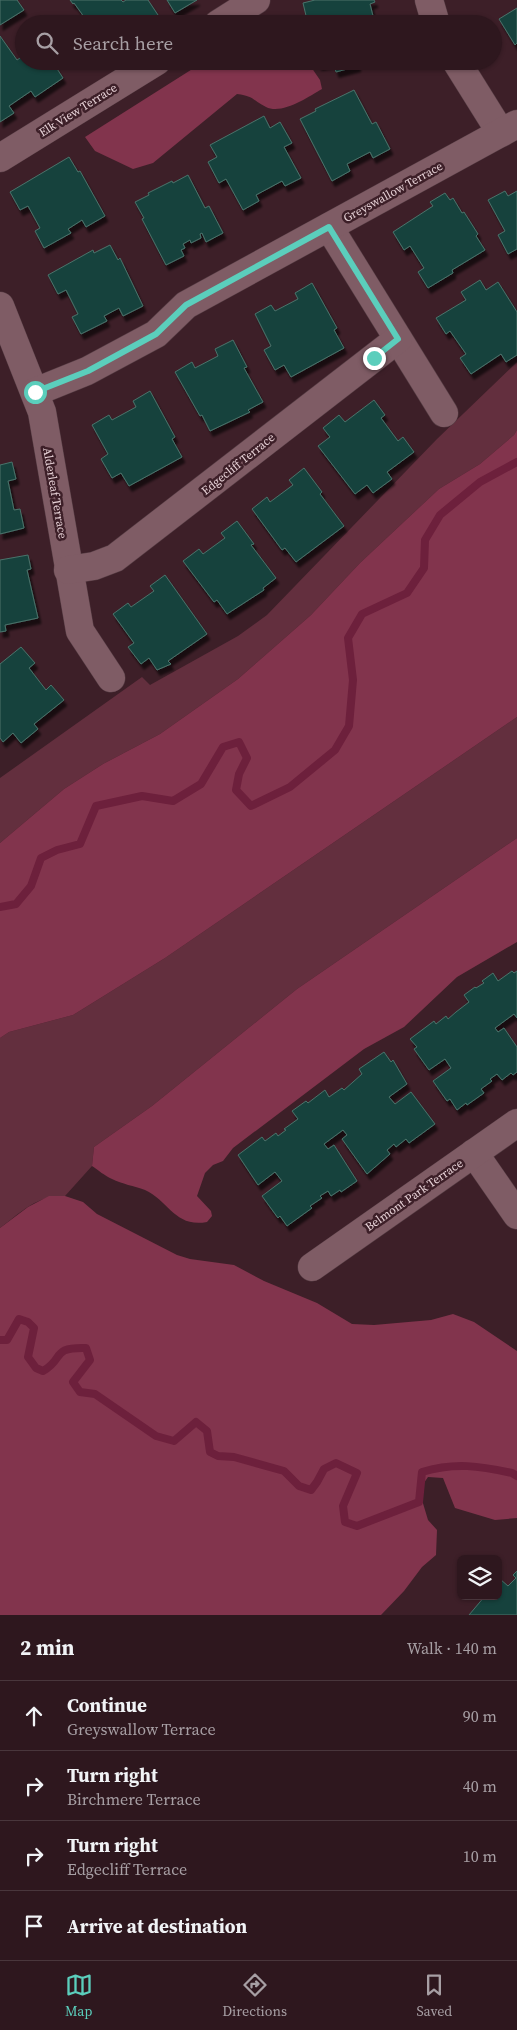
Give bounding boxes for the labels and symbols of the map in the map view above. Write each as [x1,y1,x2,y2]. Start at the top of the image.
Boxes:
street label: Elk View Terrace [36,80,120,140]
street label: Greyswallow Terrace [340,158,446,226]
route end [363,347,386,370]
route start [24,381,47,404]
street label: Edgecliff Terrace [198,429,278,499]
street label: Alderleaf Terrace [39,446,71,540]
street label: Belmont Park Terrace [362,1155,466,1235]

